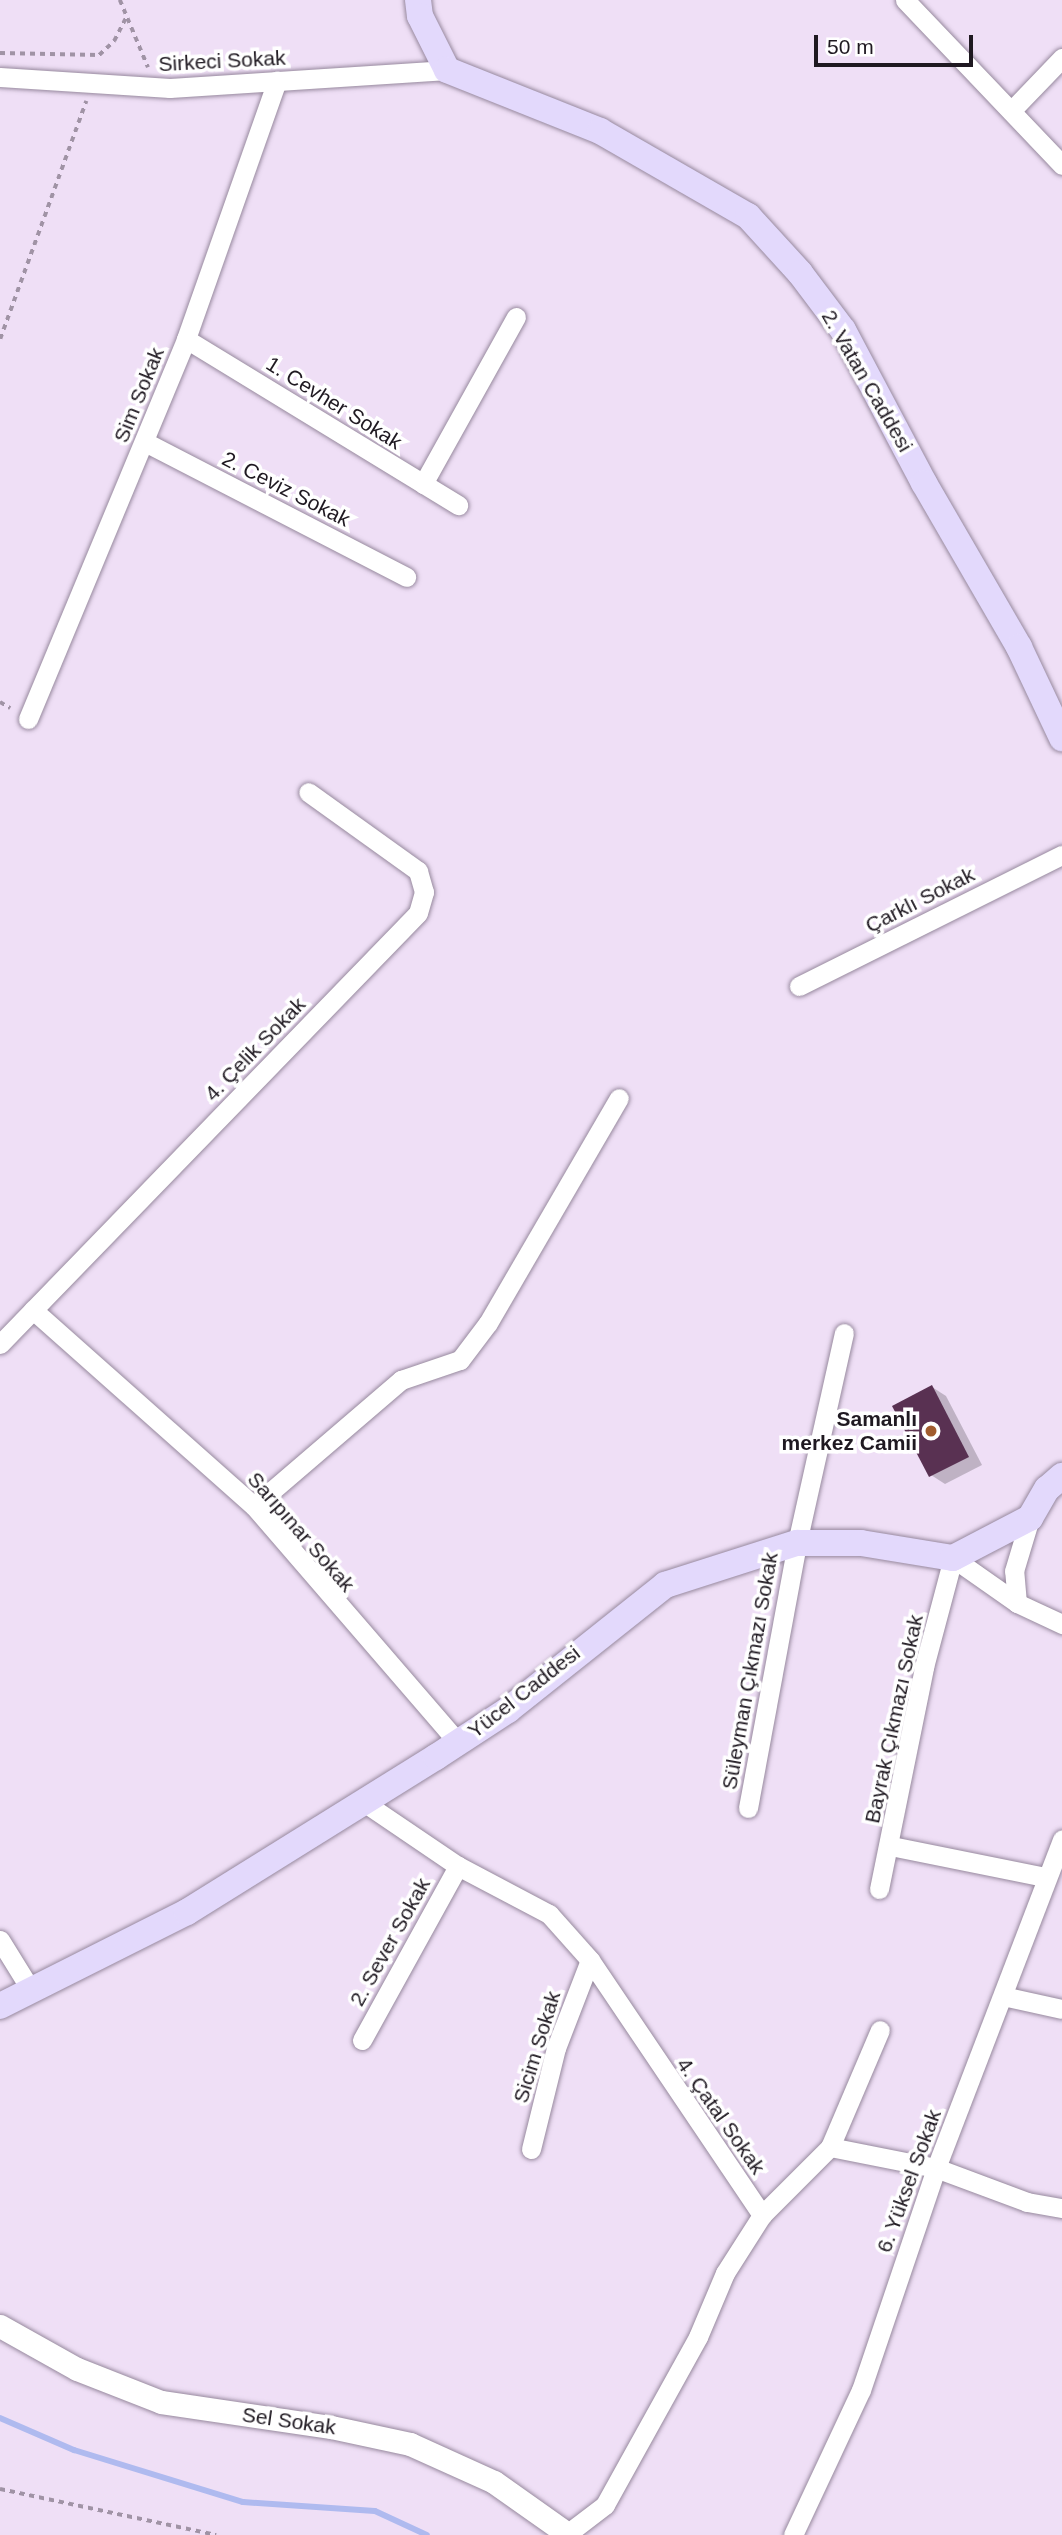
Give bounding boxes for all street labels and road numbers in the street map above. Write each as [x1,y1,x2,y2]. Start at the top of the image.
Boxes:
street label: Sirkeci Sokak [158,45,286,77]
street label: 2. Vatan Caddesi [816,306,918,456]
street label: Sim Sokak [109,344,169,446]
street label: 1. Cevher Sokak [261,351,407,455]
street label: 2. Ceviz Sokak [218,446,354,532]
street label: Çarklı Sokak [861,862,979,938]
street label: 4. Çelik Sokak [199,992,311,1106]
street label: Sarıpınar Sokak [242,1467,360,1597]
street label: Süleyman Çıkmazı Sokak [717,1550,783,1792]
street label: Bayrak Çıkmazı Sokak [860,1613,928,1825]
street label: Yücel Caddesi [463,1640,585,1744]
street label: 2. Sever Sokak [344,1874,436,2010]
street label: Sicim Sokak [508,1988,566,2106]
street label: 4. Çatal Sokak [672,2053,770,2179]
street label: 6. Yüksel Sokak [871,2106,947,2256]
street label: Sel Sokak [240,2402,338,2440]

